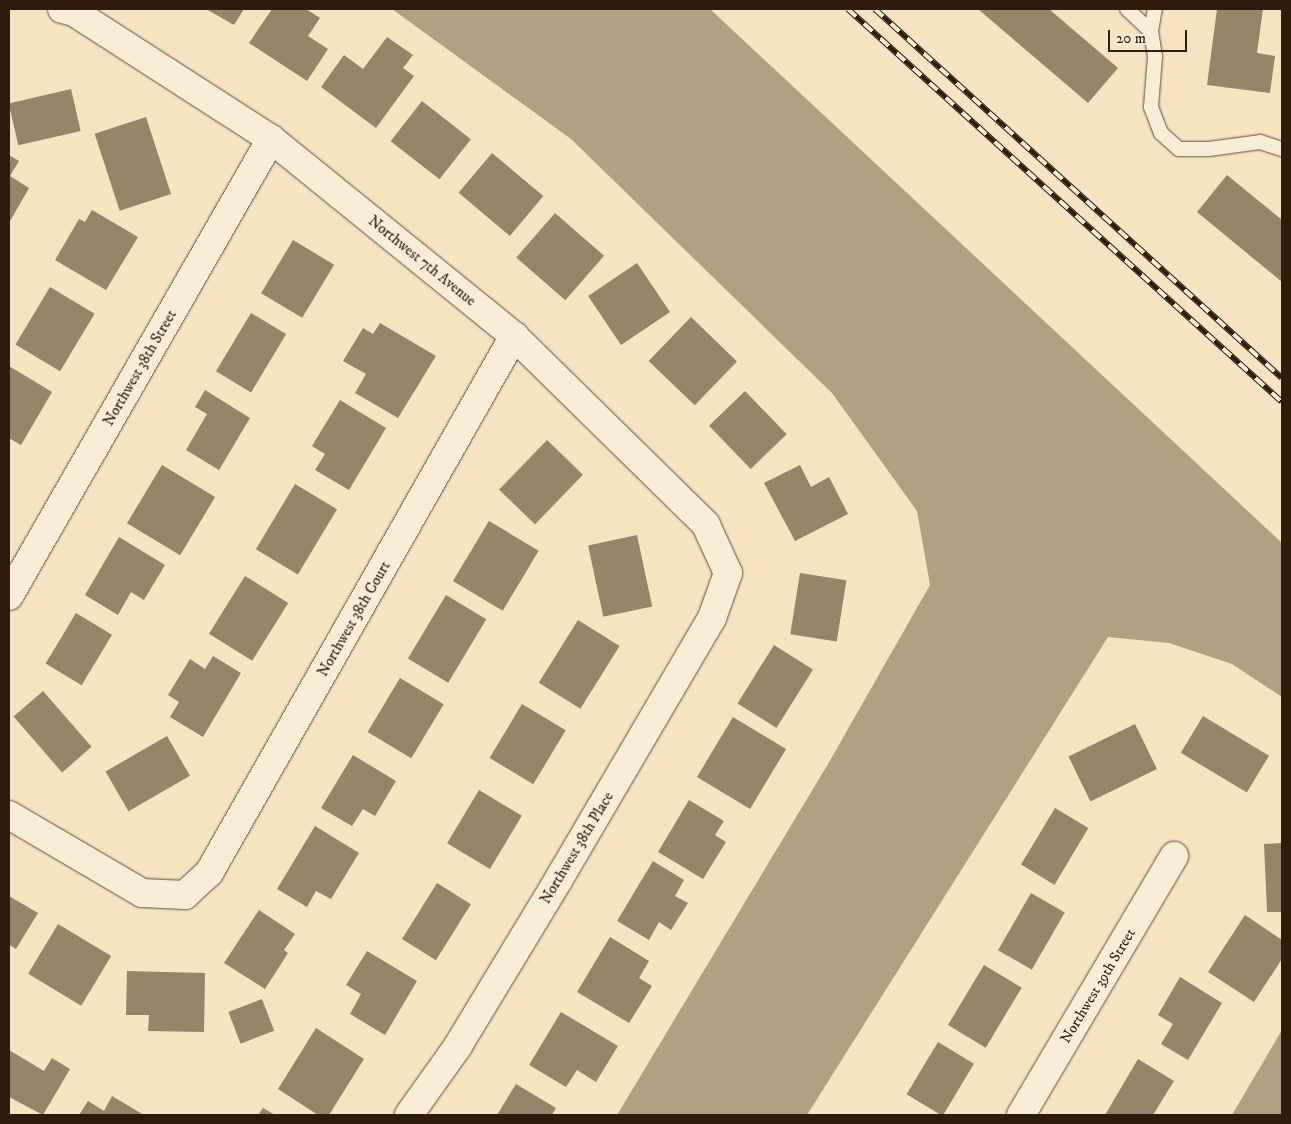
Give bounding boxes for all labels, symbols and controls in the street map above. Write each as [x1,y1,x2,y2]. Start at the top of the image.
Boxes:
scale bar [1111,20,1190,52]
text: 20 m [1116,29,1146,48]
street label: Northwest 7th Avenue [365,212,479,310]
street label: Northwest 38th Street [100,307,180,429]
street label: Northwest 38th Court [314,558,394,680]
street label: Northwest 38th Place [536,789,618,907]
street label: Northwest 39th Street [1057,925,1139,1047]

